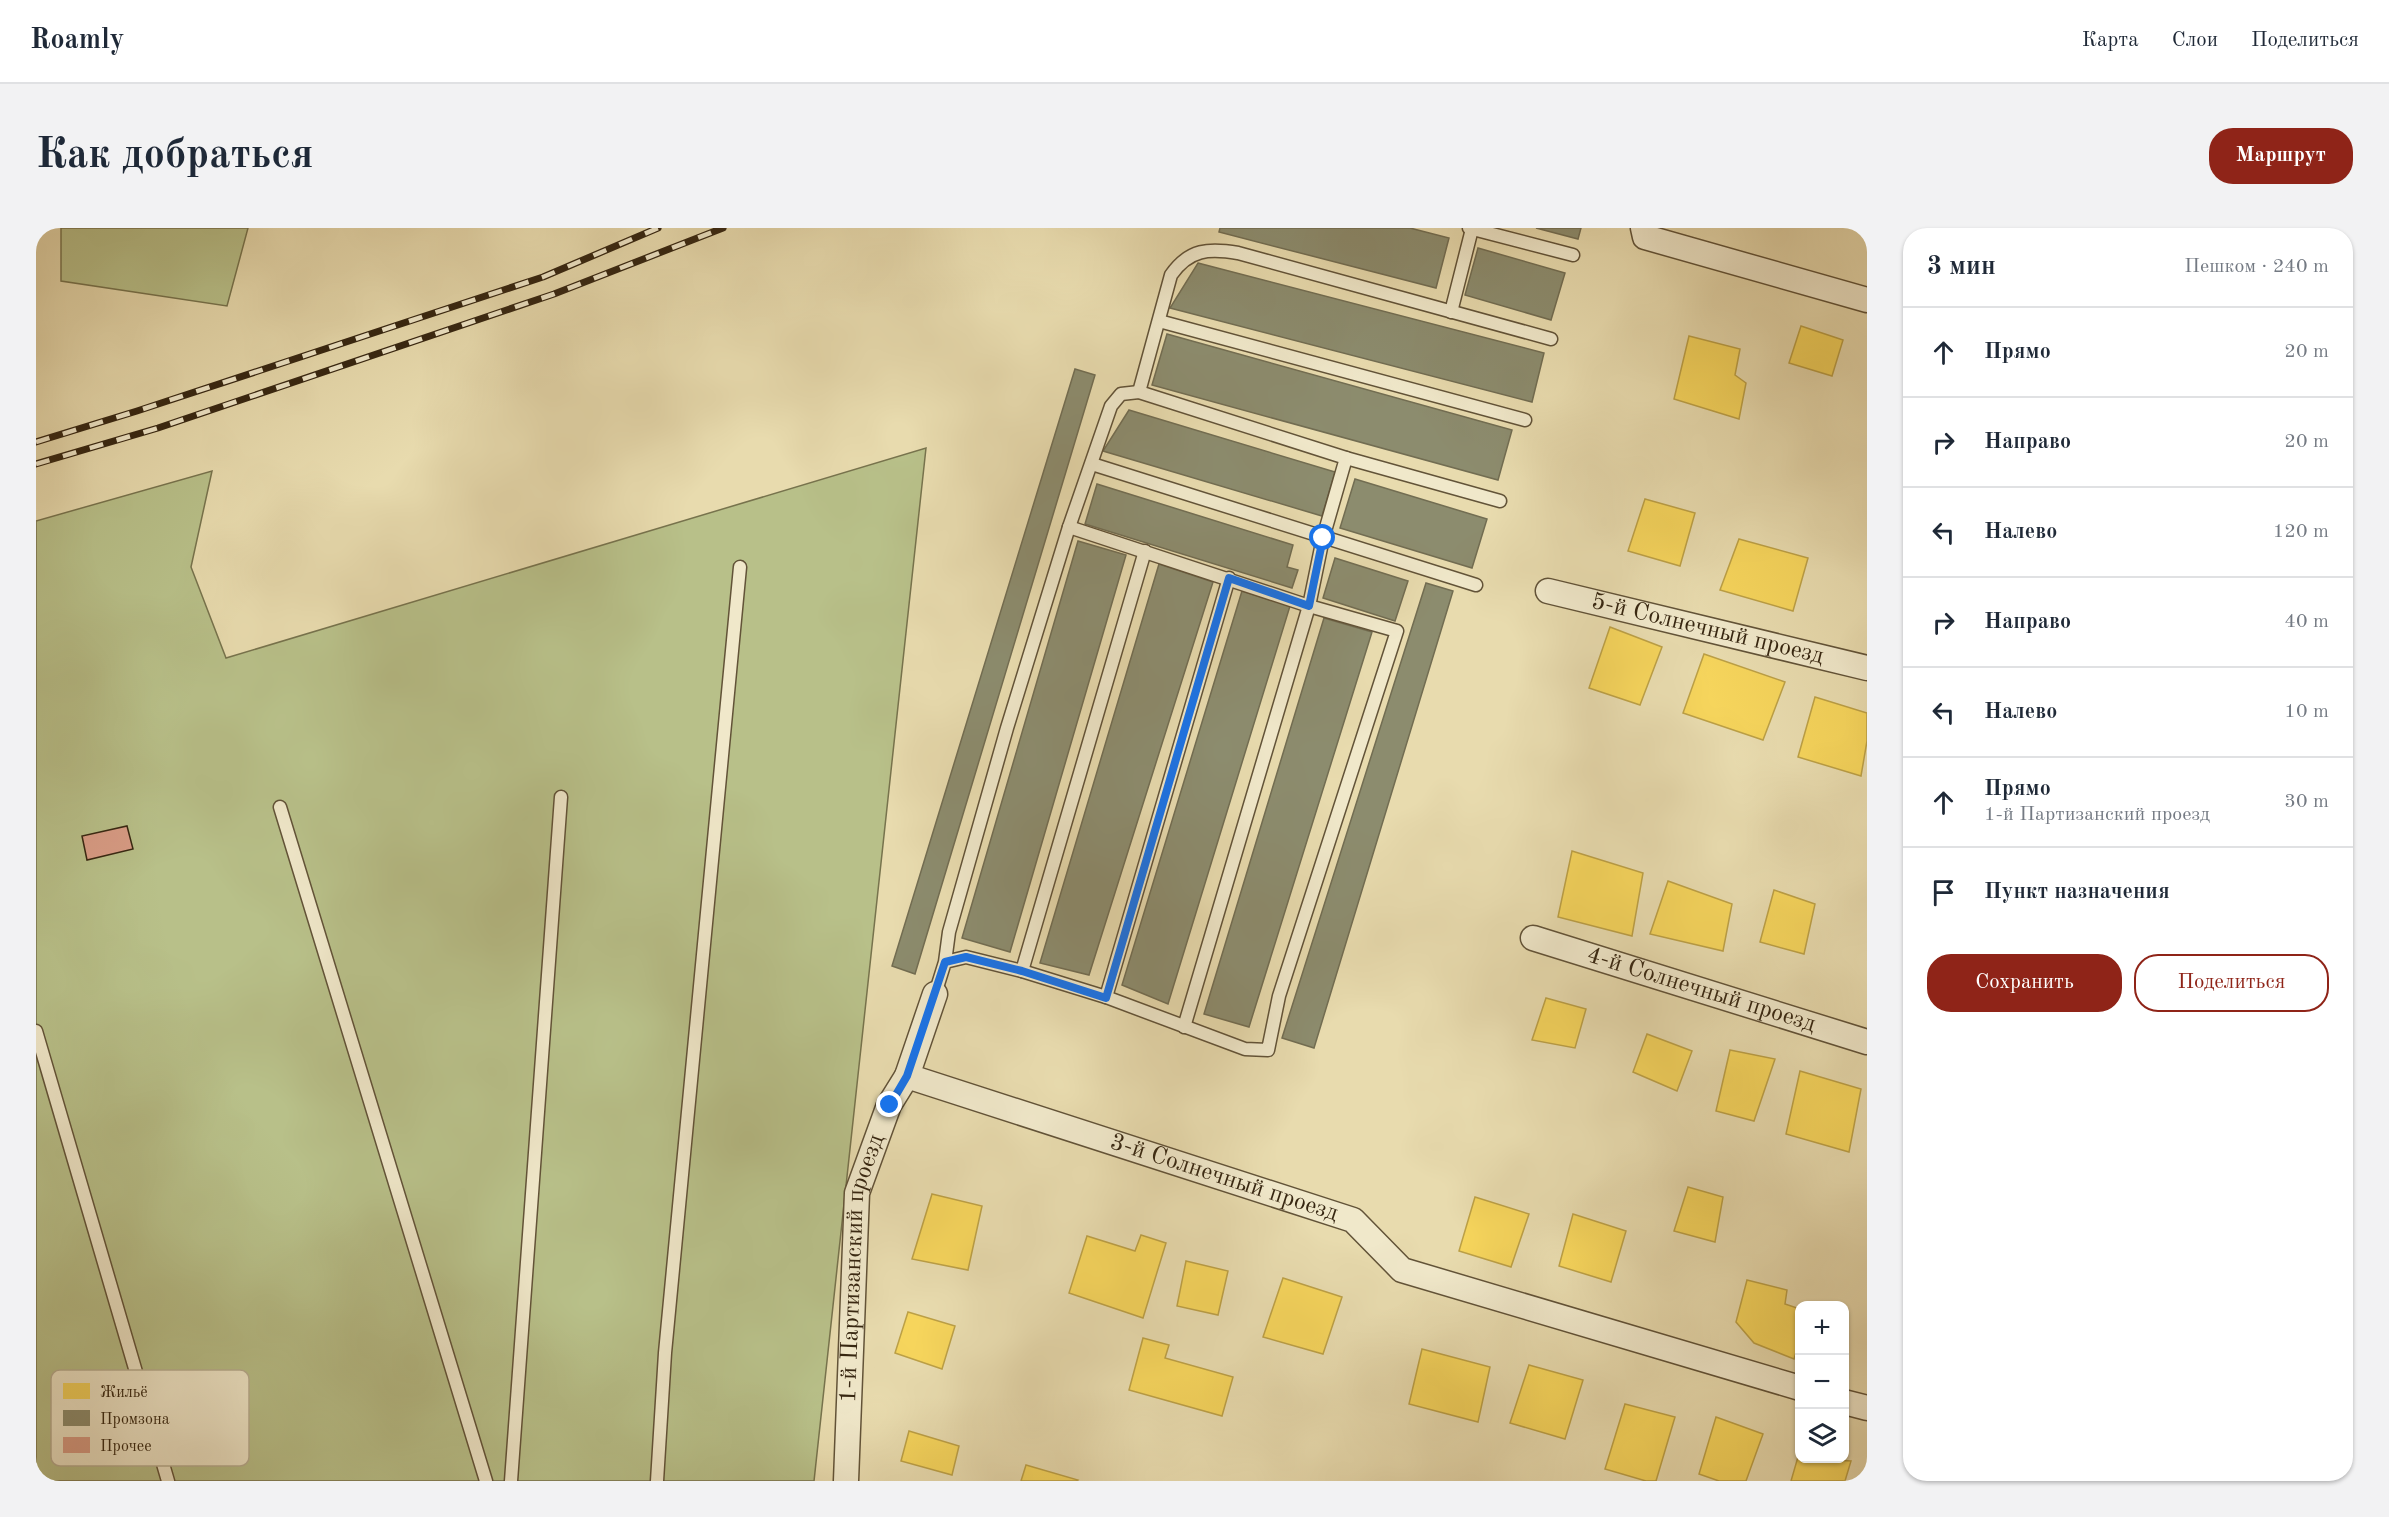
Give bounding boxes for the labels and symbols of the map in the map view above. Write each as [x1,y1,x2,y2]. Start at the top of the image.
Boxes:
route start [1309,524,1335,550]
street label: 5-й Солнечный проезд [1589,590,1826,669]
street label: 4-й Солнечный проезд [1584,943,1819,1037]
route end [876,1091,902,1117]
street label: 3-й Солнечный проезд [1107,1130,1341,1226]
street label: 1-й Партизанский проезд [837,1131,889,1403]
legend [51,1370,249,1466]
text: Жильё [100,1385,148,1401]
text: Промзона [100,1412,170,1428]
text: Прочее [100,1439,152,1455]

